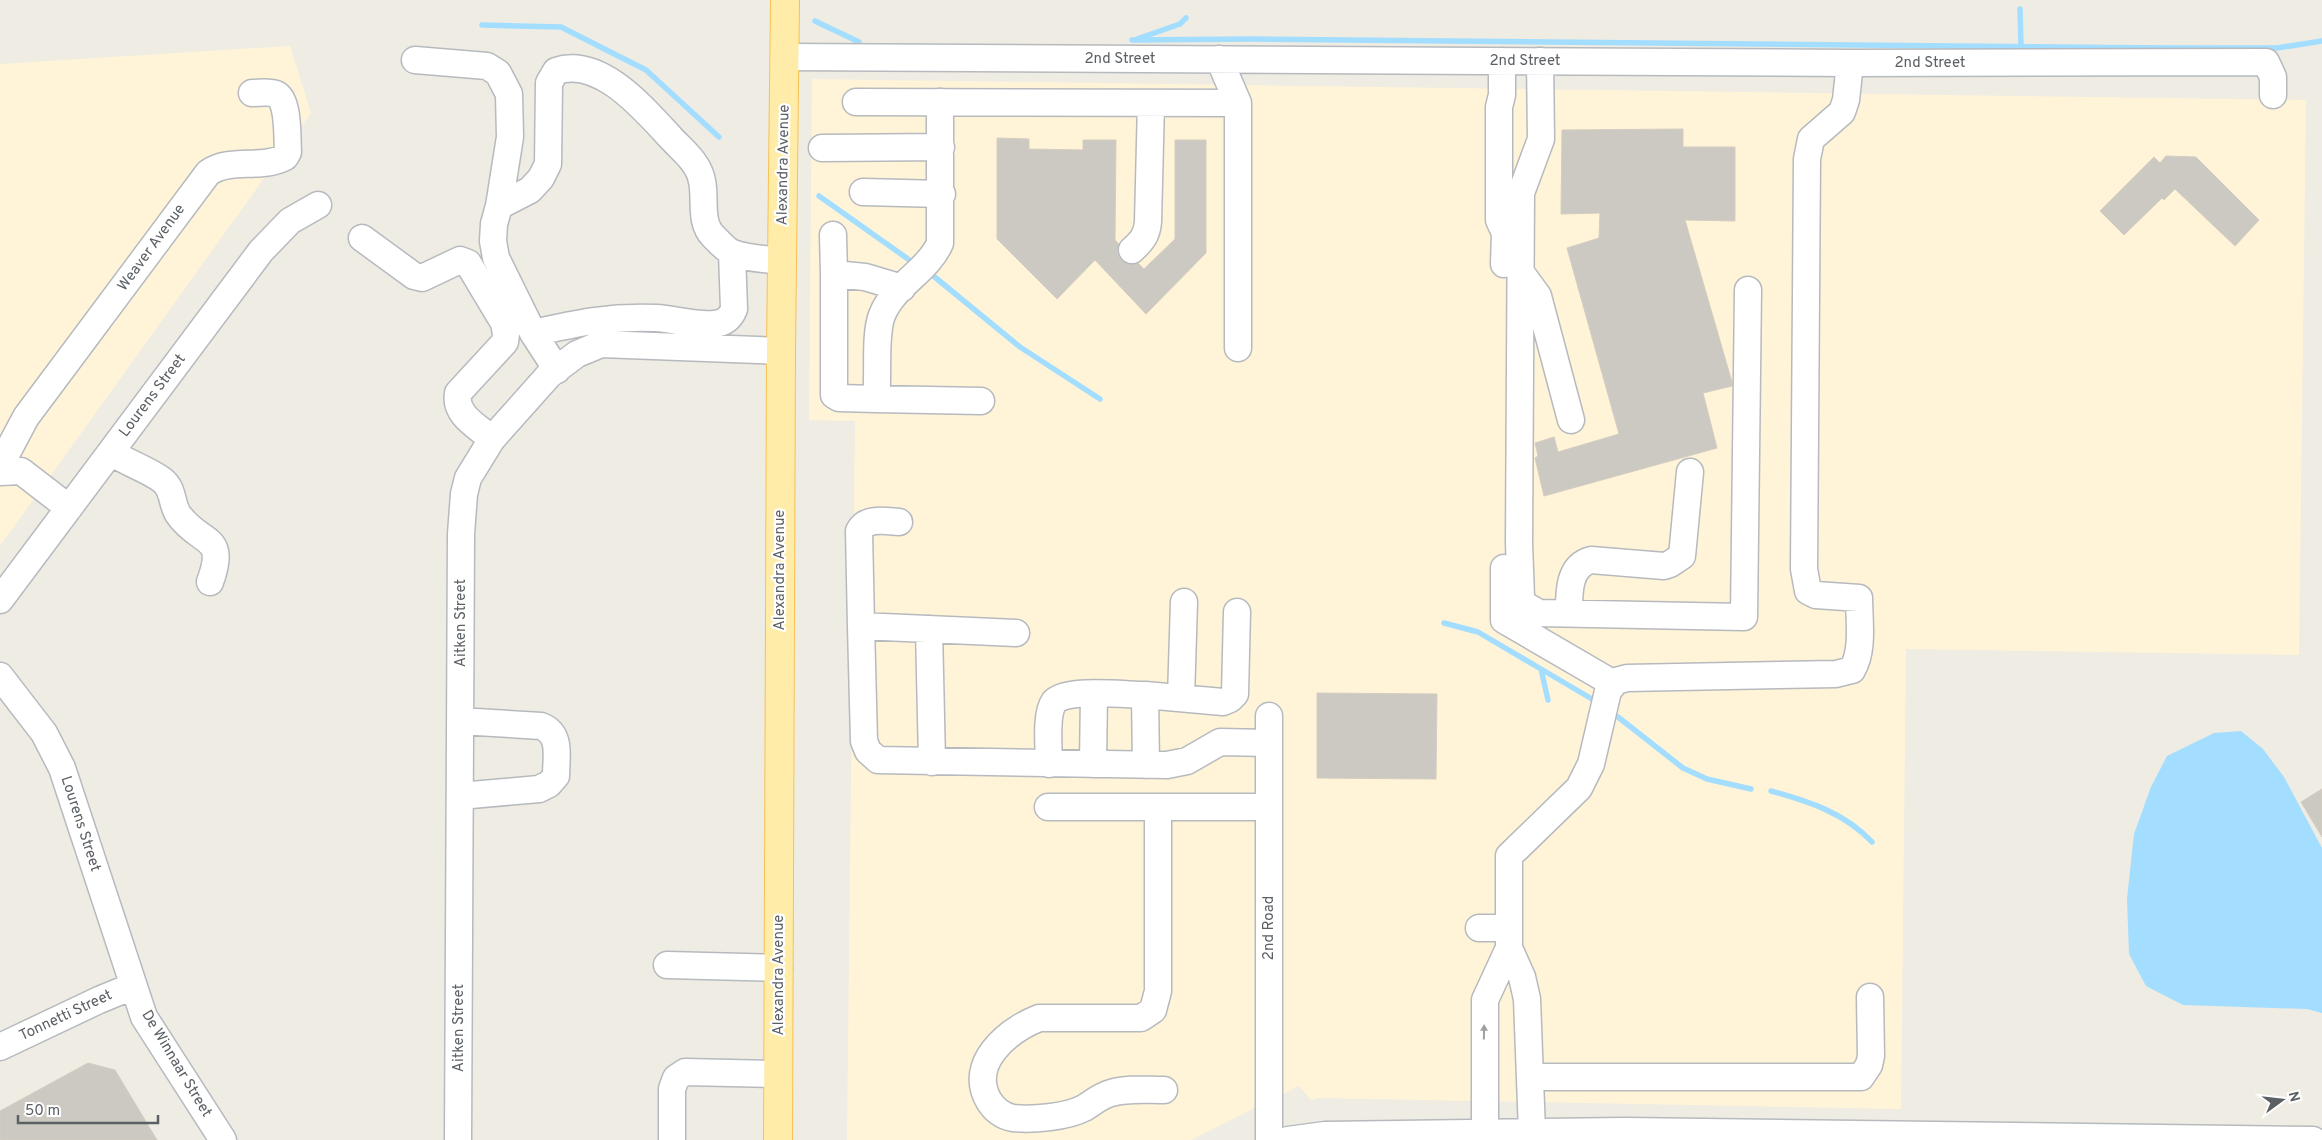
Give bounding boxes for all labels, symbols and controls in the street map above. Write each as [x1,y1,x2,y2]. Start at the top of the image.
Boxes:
street label: 2nd Street [1084,50,1156,69]
street label: 2nd Street [1489,52,1561,71]
street label: 2nd Street [1894,54,1966,73]
street label: Alexandra Avenue [773,104,795,226]
street label: Weaver Avenue [114,201,190,295]
street label: Lourens Street [116,351,190,441]
street label: Alexandra Avenue [771,510,790,630]
street label: Aitken Street [452,579,471,667]
street label: Lourens Street [56,774,104,874]
street label: 2nd Road [1260,896,1279,960]
street label: Alexandra Avenue [770,915,789,1035]
street label: Aitken Street [450,984,469,1072]
street label: Tonnetti Street [16,986,116,1046]
street label: De Winnaar Street [137,1007,215,1121]
one-way arrow [1481,1023,1489,1039]
north arrow [2257,1075,2307,1125]
text: N [2284,1090,2303,1104]
scale bar [18,1092,158,1124]
text: 50 m [25,1102,60,1121]

